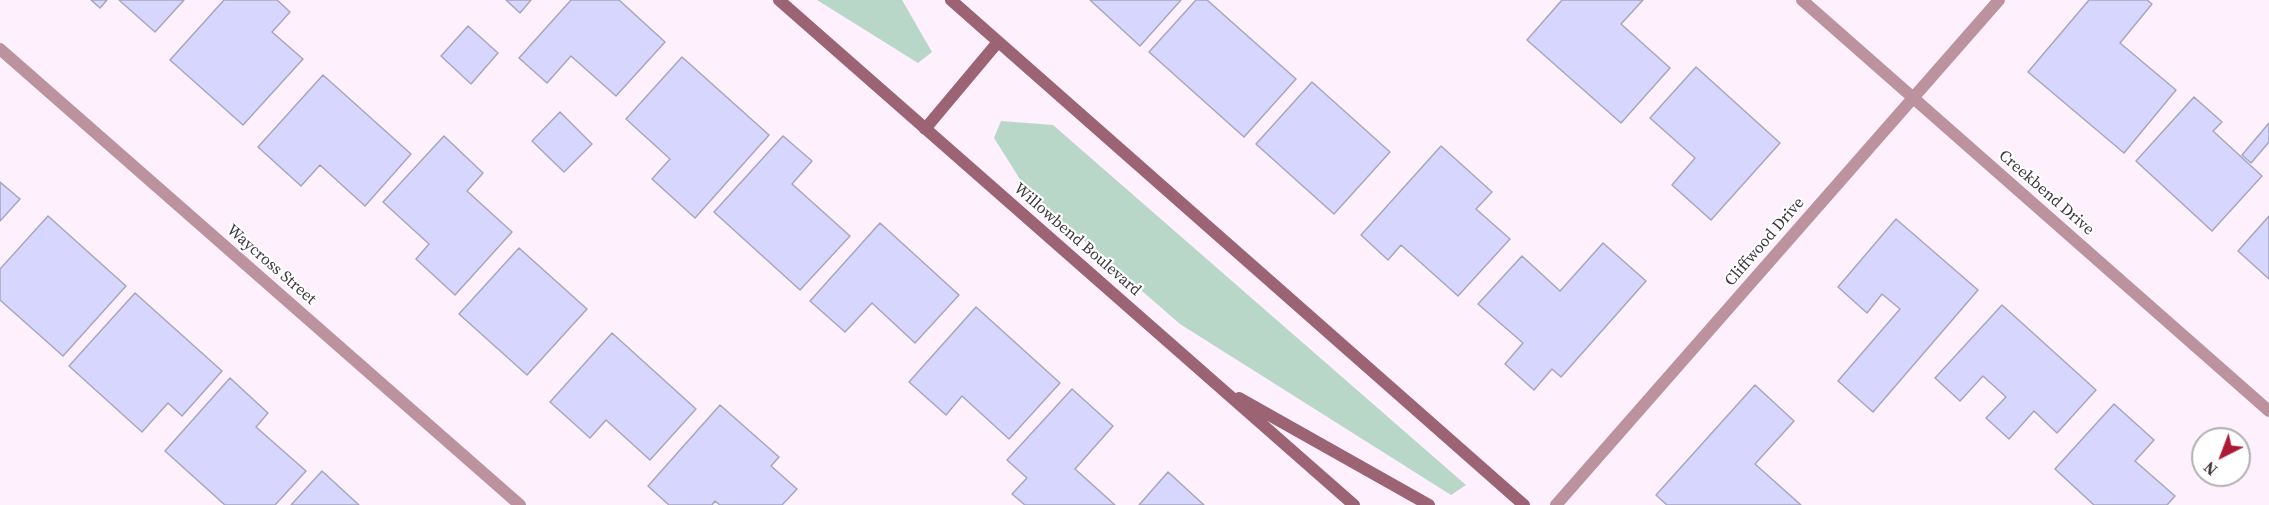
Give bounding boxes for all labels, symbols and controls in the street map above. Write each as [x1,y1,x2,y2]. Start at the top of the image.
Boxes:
street label: Creekbend Drive [1994,146,2098,240]
street label: Willowbend Boulevard [1009,180,1145,300]
street label: Cliffwood Drive [1721,194,1809,290]
street label: Waycross Street [222,221,320,309]
north arrow [2191,427,2251,487]
text: N [2199,457,2222,481]

